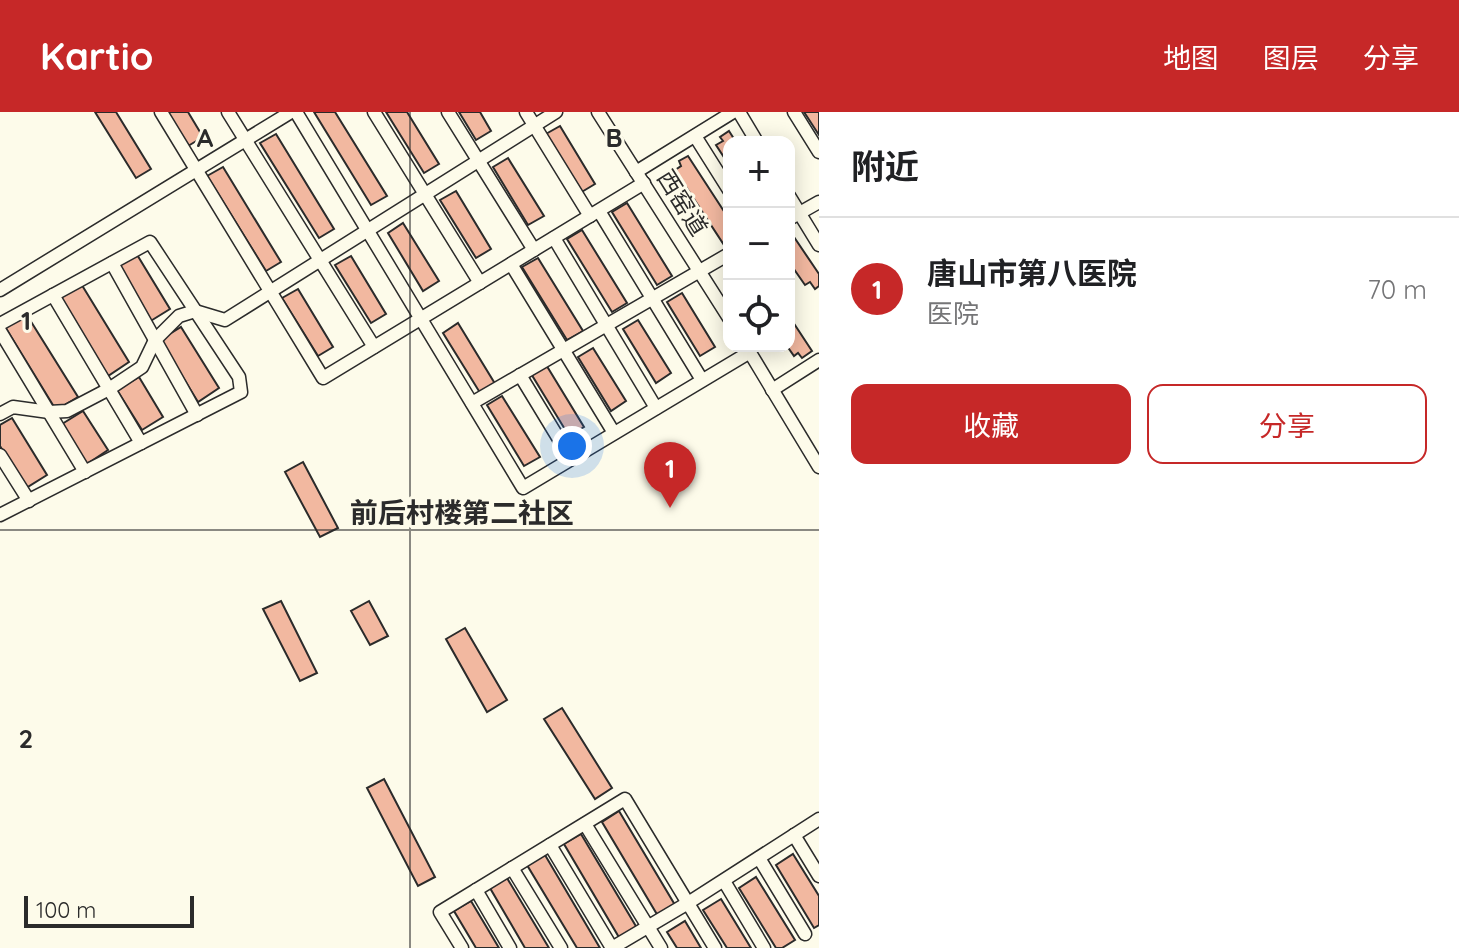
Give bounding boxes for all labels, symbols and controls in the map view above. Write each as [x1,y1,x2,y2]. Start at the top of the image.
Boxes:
text: Kartio [40,32,153,80]
text: 地图 [1163,40,1219,75]
text: 图层 [1263,40,1319,75]
text: 分享 [1363,40,1419,75]
text: A [197,121,214,154]
text: B [605,121,623,154]
map controls [723,136,795,352]
button: + [723,136,795,208]
text: 附近 [851,145,919,188]
street label: 西窑道 [651,164,715,241]
button: − [723,208,795,280]
text: 唐山市第八医院 [927,254,1137,292]
text: 1 [872,273,882,306]
text: 70 m [1367,273,1427,306]
button: locate [723,280,795,352]
text: 医院 [927,297,979,330]
text: 1 [21,304,31,337]
button: 收藏 [851,384,1131,464]
button: 分享 [1147,384,1427,464]
your location [552,426,592,466]
pin: 1 [644,442,696,508]
district label: 前后村楼第二社区 [350,495,574,530]
text: 2 [19,722,33,755]
scale bar [24,892,194,928]
text: 100 m [36,896,96,924]

